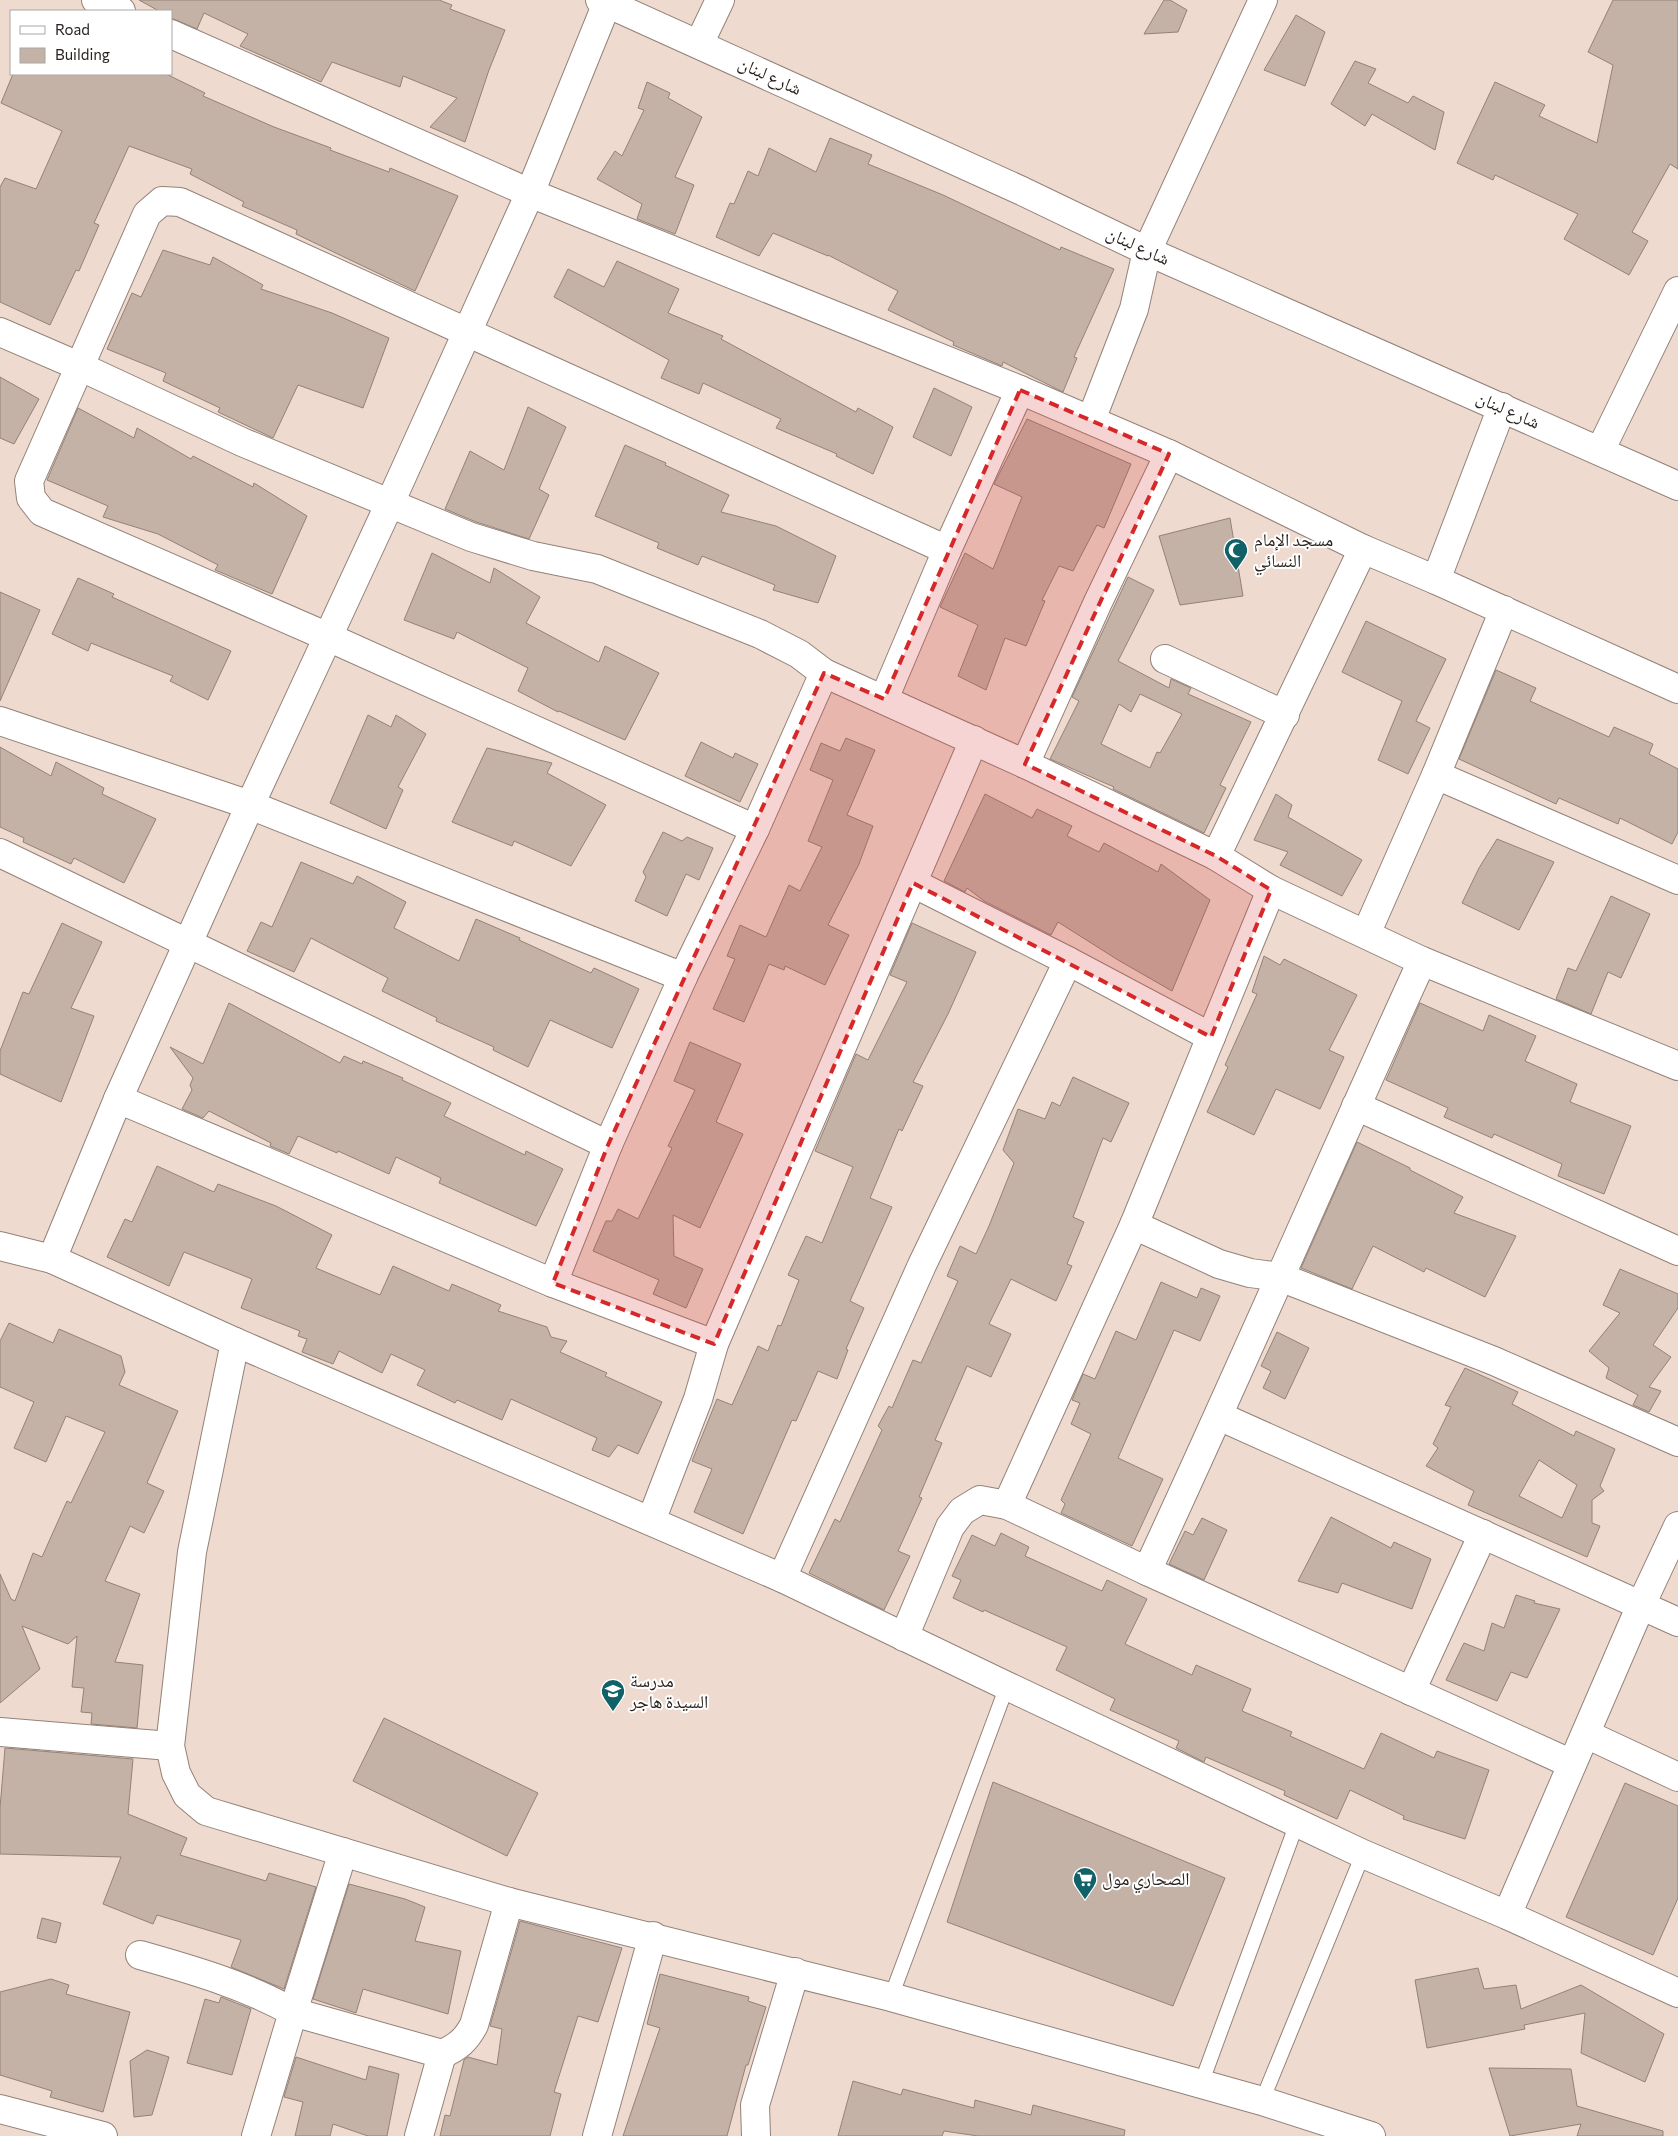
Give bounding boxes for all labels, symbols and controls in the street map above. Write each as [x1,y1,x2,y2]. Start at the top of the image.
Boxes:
legend [10,10,172,75]
text: Road [55,20,90,38]
text: Building [55,45,110,63]
street label: شارع لبنان [735,51,805,100]
street label: شارع لبنان [1103,221,1173,270]
street label: شارع لبنان [1473,385,1544,434]
place label: مسجد الإمام النسائي [1254,528,1333,576]
mosque icon: مسجد الإمام النسائي [1223,537,1249,571]
place label: مدرسة السيدة هاجر [629,1669,708,1712]
school or university icon: مدرسة السيدة هاجر [600,1678,626,1712]
supermarket icon: الصحاري مول [1072,1866,1098,1900]
place label: الصحاري مول [1102,1867,1190,1894]

